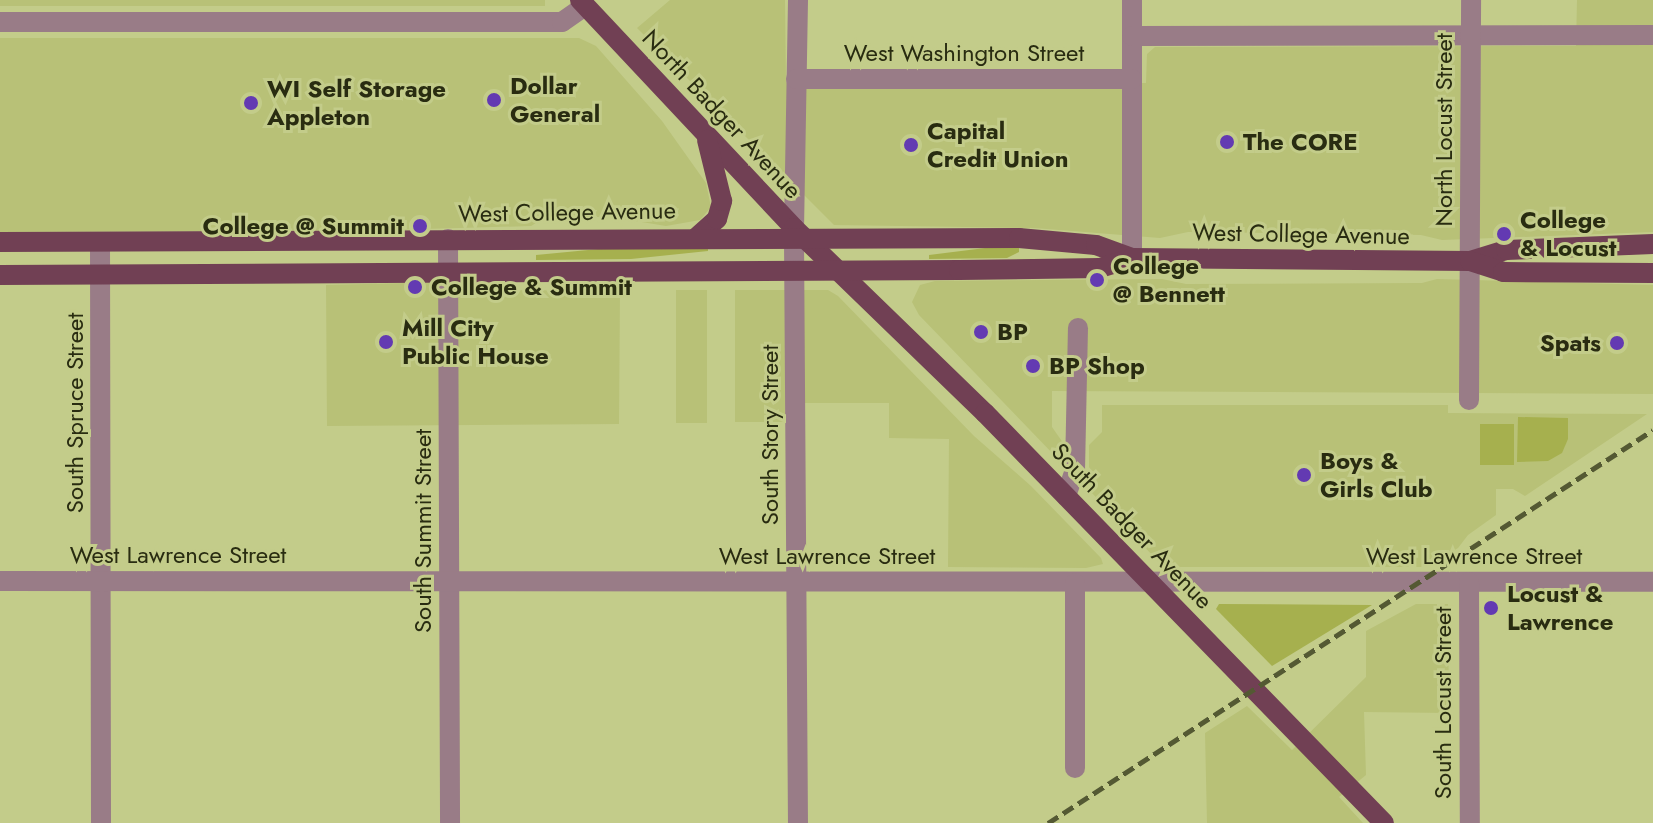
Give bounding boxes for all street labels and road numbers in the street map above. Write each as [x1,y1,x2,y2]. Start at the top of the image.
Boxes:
street label: North Badger Avenue [636,24,808,204]
street label: North Locust Street [1430,33,1458,227]
street label: West Washington Street [844,39,1084,67]
street label: West College Avenue [458,196,676,228]
street label: West College Avenue [1192,218,1410,250]
street label: South Spruce Street [61,313,89,513]
street label: South Story Street [756,345,784,525]
street label: South Summit Street [409,429,437,633]
street label: South Badger Avenue [1045,437,1219,615]
street label: West Lawrence Street [70,541,286,569]
street label: West Lawrence Street [719,542,935,570]
street label: West Lawrence Street [1366,542,1582,570]
street label: South Locust Street [1429,607,1457,799]

